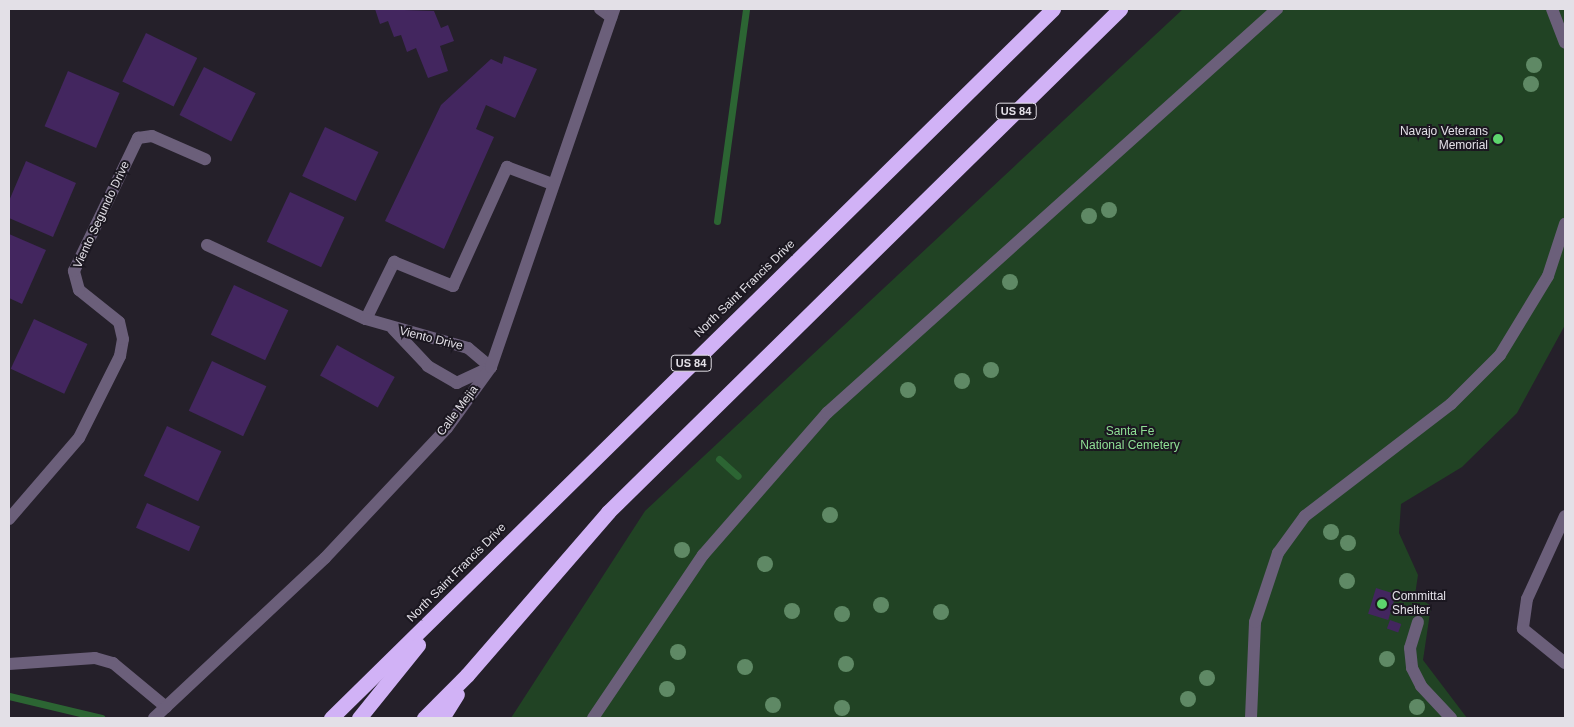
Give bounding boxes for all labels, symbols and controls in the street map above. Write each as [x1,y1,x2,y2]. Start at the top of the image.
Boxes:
road number: US 84 [995,102,1037,120]
place label: Navajo Veterans Memorial [1400,125,1488,153]
marker: Navajo Veterans Memorial [1492,133,1504,145]
street label: Viento Segundo Drive [71,159,133,271]
street label: North Saint Francis Drive [692,237,798,341]
street label: Viento Drive [398,324,464,354]
road number: US 84 [670,354,712,372]
street label: Calle Mejia [434,383,482,439]
park label: Santa Fe National Cemetery [1080,425,1180,453]
street label: North Saint Francis Drive [405,521,509,625]
place label: Committal Shelter [1392,590,1446,618]
marker: Committal Shelter [1376,598,1388,610]

